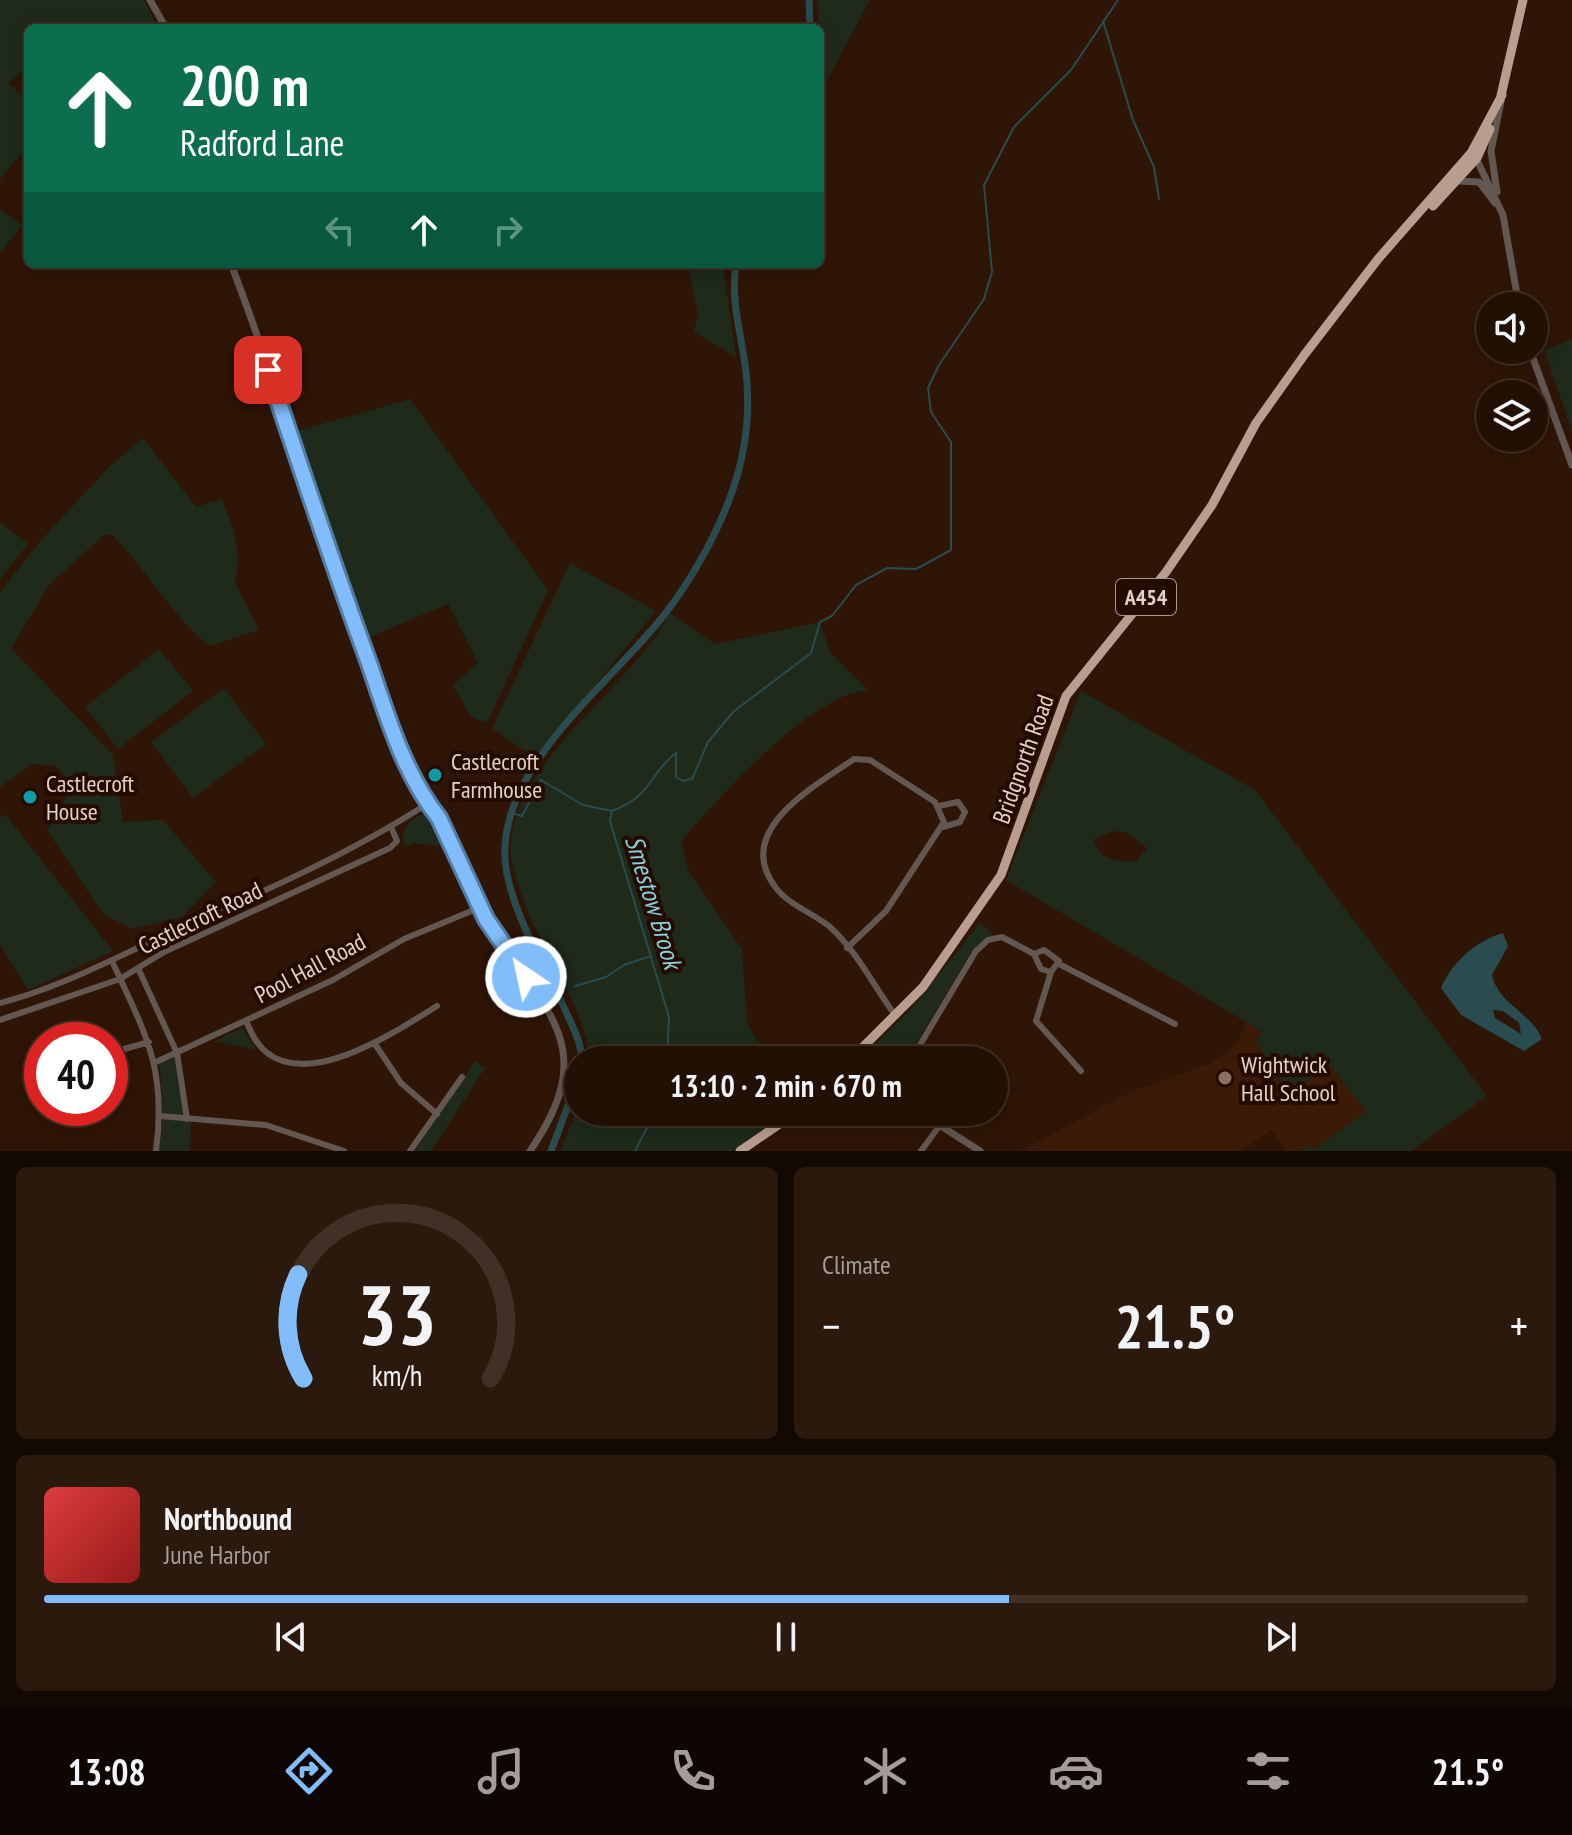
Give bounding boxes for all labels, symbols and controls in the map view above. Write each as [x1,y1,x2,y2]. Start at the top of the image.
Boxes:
text: 200 m [180,49,309,121]
icon: ahead [48,56,152,160]
text: Radford Lane [180,119,344,166]
icon: left [318,208,362,252]
icon: ahead [402,208,446,252]
icon: right [486,208,530,252]
map controls [1476,292,1548,452]
button: sound [1476,292,1548,364]
pin [234,336,302,404]
icon: arrive [246,348,290,392]
button: layers [1476,380,1548,452]
road number: A454 [1116,579,1176,615]
street label: Bridgnorth Road [985,690,1061,828]
place label: Castlecroft Farmhouse [451,746,542,805]
marker: Castlecroft Farmhouse [426,766,444,784]
place label: Castlecroft House [46,768,134,827]
marker: Castlecroft House [21,788,39,806]
water label: Smestow Brook [618,831,691,975]
street label: Castlecroft Road [133,875,267,961]
street label: Pool Hall Road [249,926,371,1010]
position arrow [484,935,568,1019]
speed limit sign: 40 [24,1022,128,1126]
place label: Wightwick Hall School [1241,1049,1336,1108]
text: 13:10 · 2 min · 670 m [670,1066,902,1105]
marker: Wightwick Hall School [1216,1069,1234,1087]
text: Climate [822,1248,891,1281]
text: 33 [357,1260,437,1368]
text: 21.5° [1115,1287,1235,1365]
text: − [822,1297,840,1354]
text: + [1510,1297,1528,1354]
text: km/h [372,1357,422,1394]
text: Northbound [164,1499,292,1538]
text: June Harbor [164,1538,270,1571]
icon: previous [269,1615,313,1659]
icon: pause [764,1615,808,1659]
icon: next [1259,1615,1303,1659]
icon: directions [281,1743,337,1799]
icon: music [473,1743,529,1799]
icon: phone [665,1743,721,1799]
icon: climate [857,1743,913,1799]
icon: car [1048,1743,1104,1799]
icon: filters [1240,1743,1296,1799]
text: 13:08 [68,1748,146,1795]
text: 21.5° [1432,1748,1504,1795]

